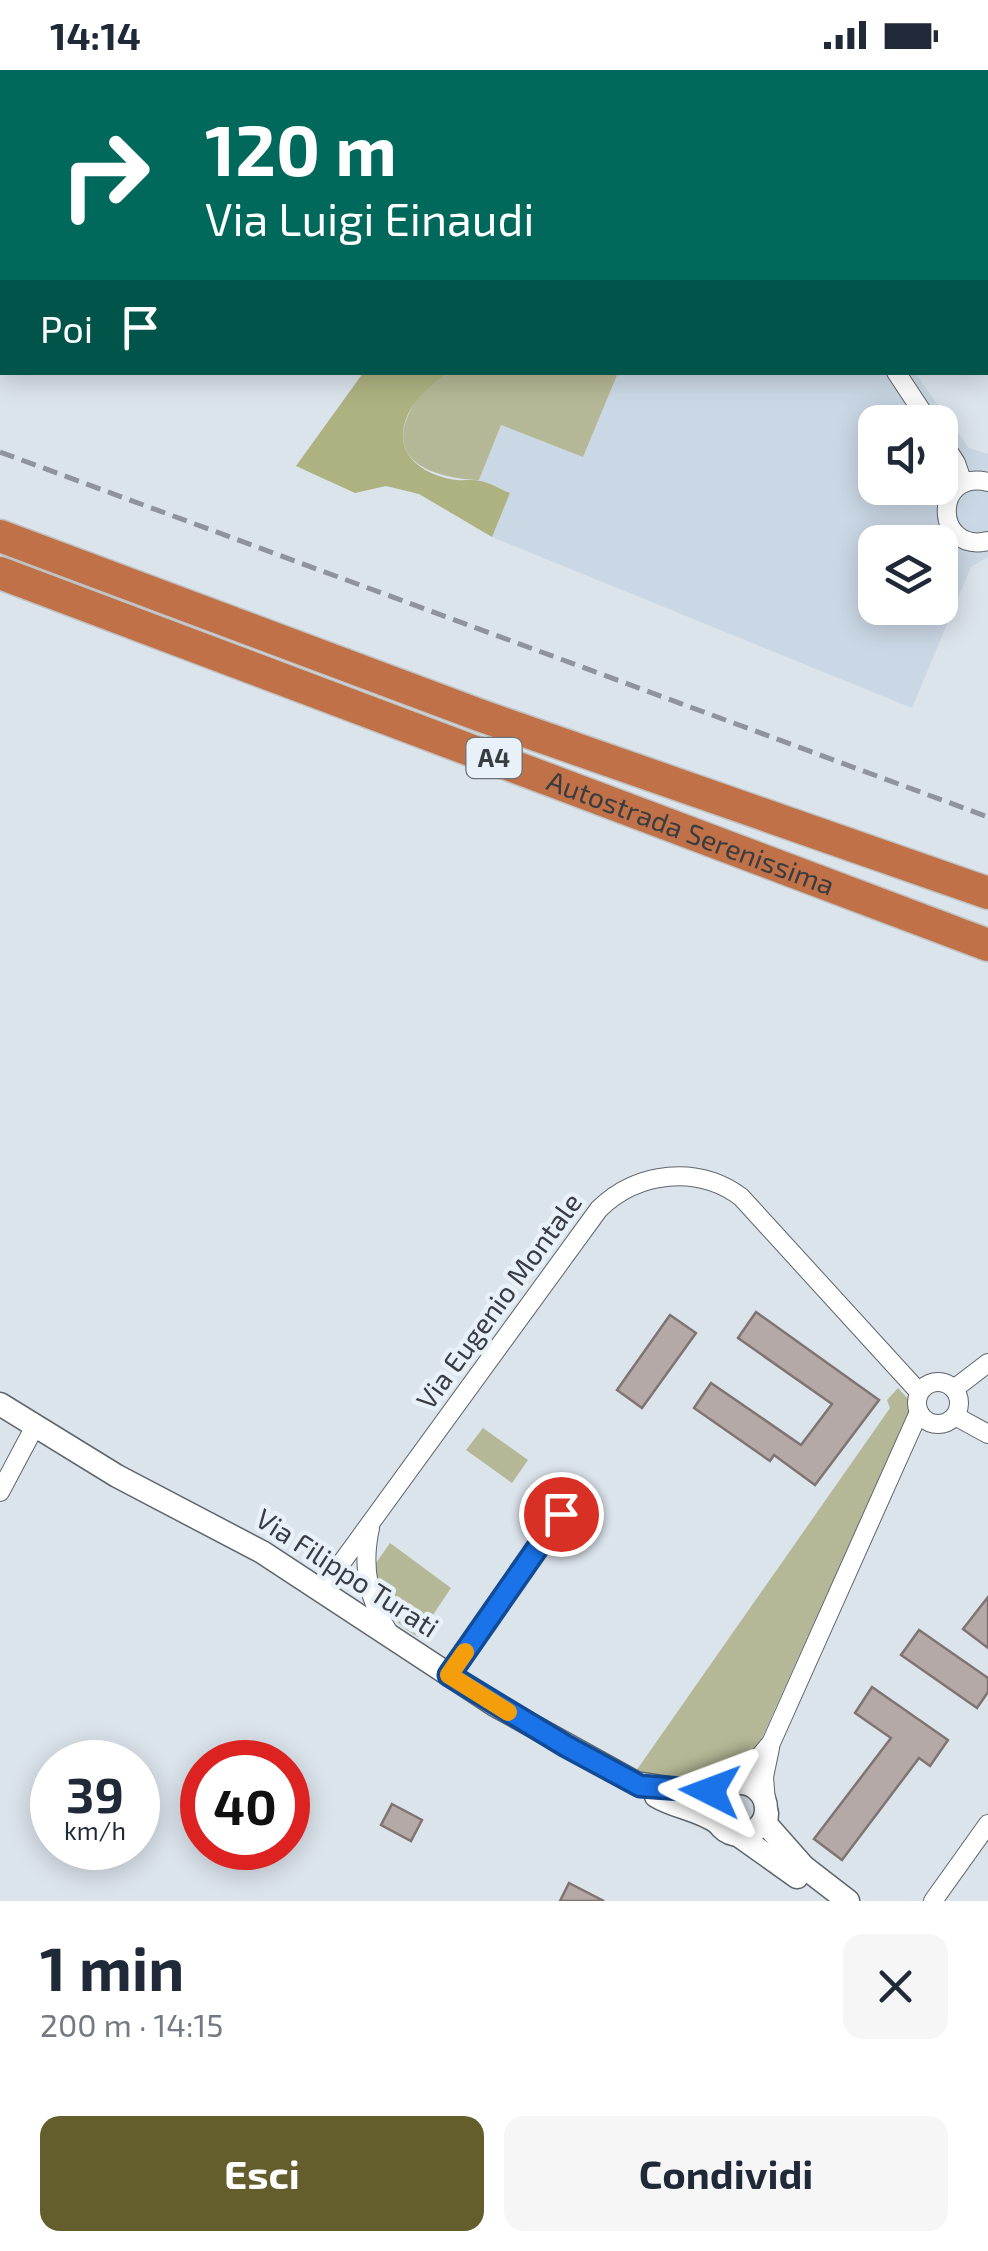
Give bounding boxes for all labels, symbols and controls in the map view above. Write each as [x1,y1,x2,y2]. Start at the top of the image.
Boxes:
text: 14:14 [50,12,141,58]
text: 120 m [205,106,397,190]
icon: right [40,110,170,240]
text: Via Luigi Einaudi [205,191,534,245]
icon: arrive [113,300,168,355]
text: Poi [40,305,93,351]
map controls [858,405,958,625]
button: sound [858,405,958,505]
button: layers [858,525,958,625]
road number: A4 [466,738,522,778]
street label: Autostrada Serenissima [543,763,839,902]
street label: Via Eugenio Montale [408,1186,588,1415]
pin [519,1472,604,1557]
icon: arrive [534,1487,589,1542]
street label: Via Filippo Turati [250,1500,445,1644]
position arrow [658,1739,762,1843]
speed limit sign: 40 [180,1740,310,1870]
text: 39 [66,1763,124,1823]
text: km/h [64,1815,126,1845]
text: 1 min [40,1931,184,2003]
button: close [843,1934,948,2039]
text: 200 m · 14:15 [40,2005,223,2043]
button: Esci [40,2116,484,2231]
button: Condividi [504,2116,948,2231]

